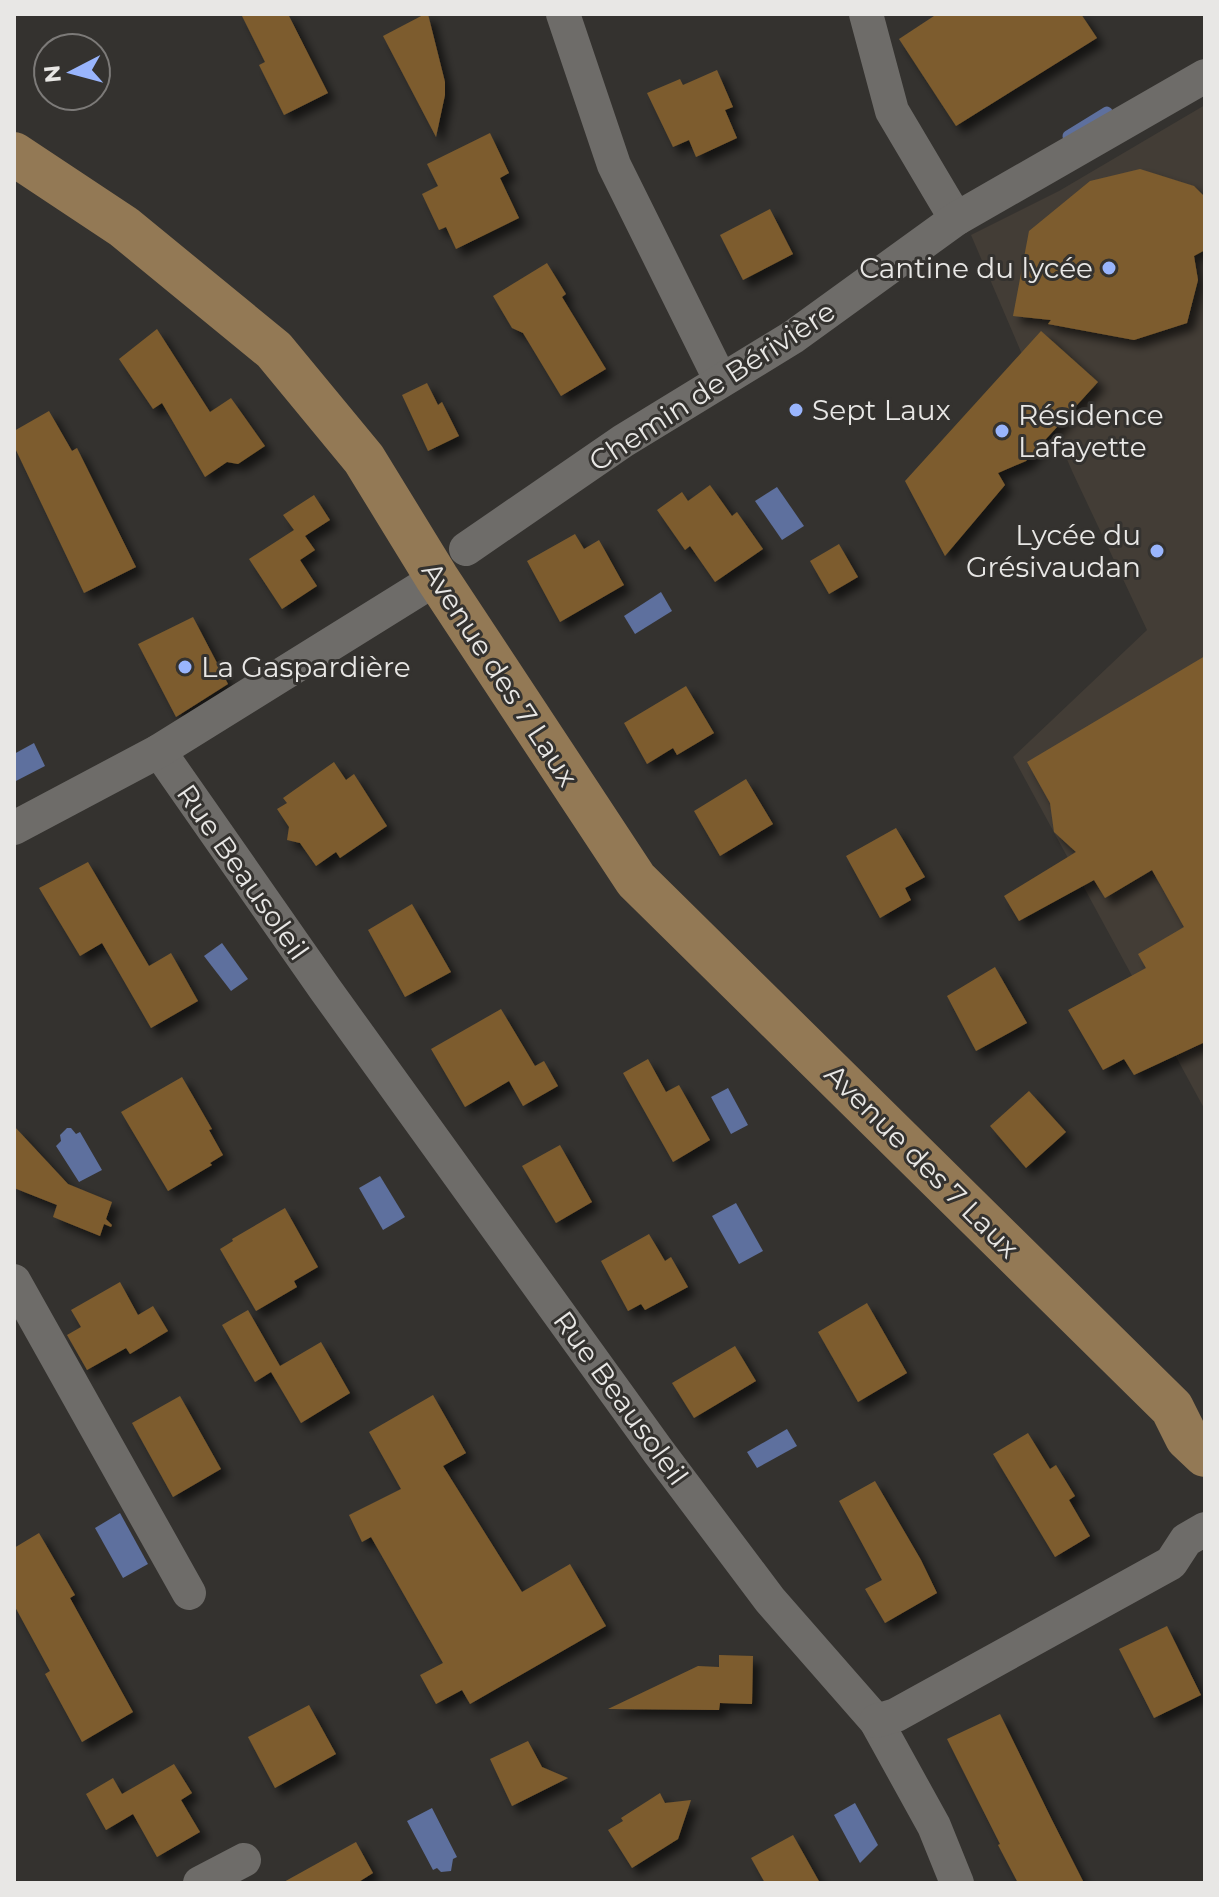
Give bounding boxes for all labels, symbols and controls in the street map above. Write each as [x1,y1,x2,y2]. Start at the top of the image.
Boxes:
north arrow [32,32,112,112]
text: N [38,64,67,84]
place label: Cantine du lycée [859,251,1093,285]
marker: Cantine du lycée [1100,259,1118,277]
street label: Chemin de Bérivière [583,294,841,478]
place label: Sept Laux [812,393,951,427]
place label: Résidence Lafayette [1018,398,1164,464]
marker: Sept Laux [787,401,805,419]
marker: Résidence Lafayette [993,422,1011,440]
place label: Lycée du Grésivaudan [966,518,1141,584]
marker: Lycée du Grésivaudan [1148,542,1166,560]
street label: Avenue des 7 Laux [415,555,585,793]
place label: La Gaspardière [201,650,411,684]
marker: La Gaspardière [176,658,194,676]
street label: Rue Beausoleil [170,777,316,967]
street label: Avenue des 7 Laux [818,1057,1026,1265]
street label: Rue Beausoleil [546,1304,696,1492]

